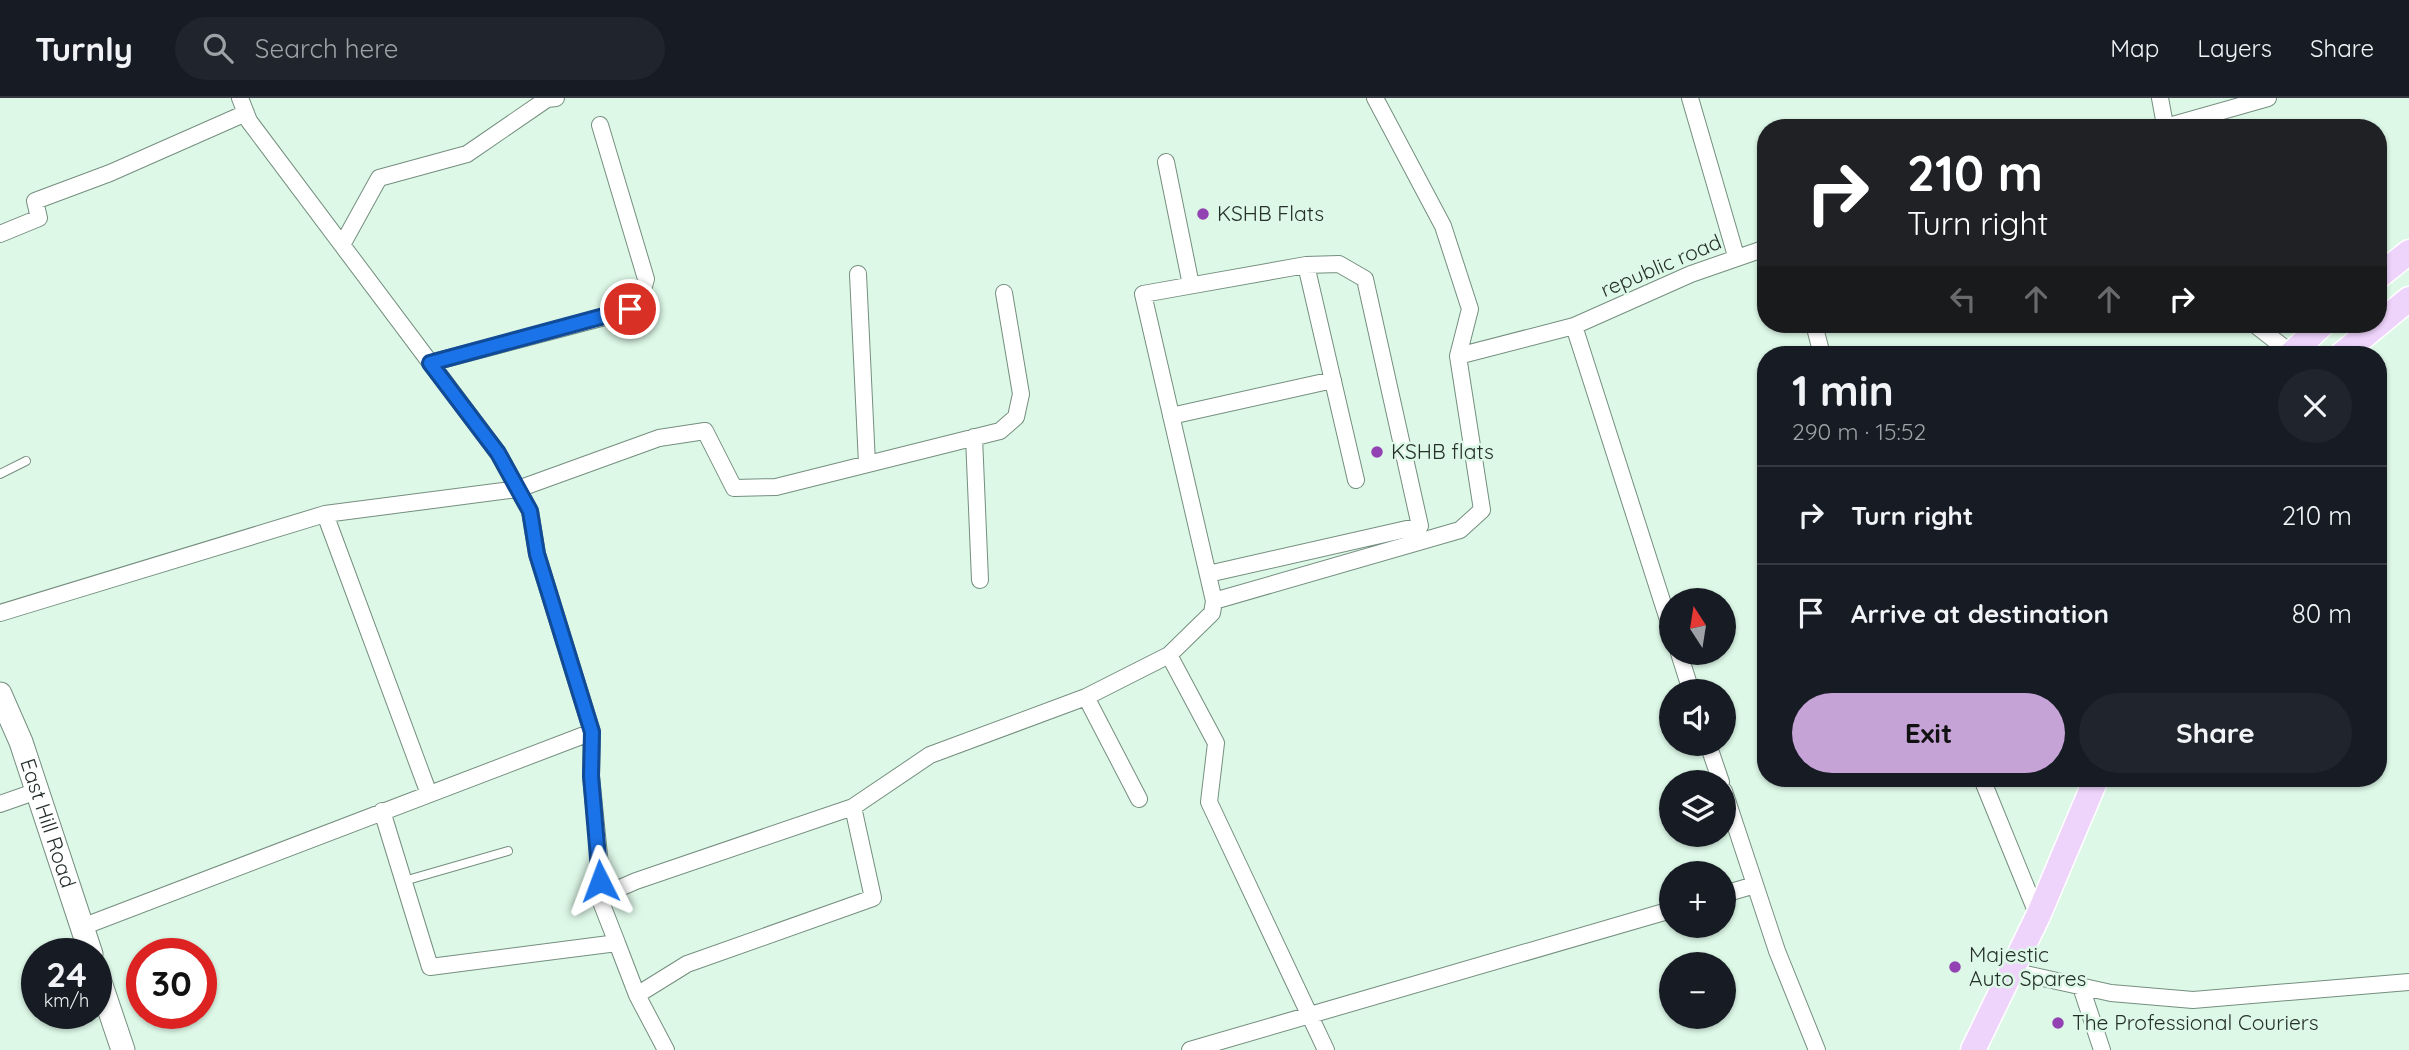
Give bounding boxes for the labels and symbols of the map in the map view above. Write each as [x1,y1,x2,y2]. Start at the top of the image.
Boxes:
place label: KSHB Flats [1217,200,1324,226]
marker: KSHB Flats [1195,206,1211,222]
street label: republic road [1596,228,1725,302]
pin [600,279,660,339]
place label: KSHB flats [1391,438,1494,464]
marker: KSHB flats [1369,444,1385,460]
north arrow [1659,588,1736,665]
street label: East Hill Road [15,755,82,891]
position arrow [563,844,637,918]
speed limit sign: 30 [126,938,217,1029]
place label: Majestic Auto Spares [1969,941,2086,991]
marker: Majestic Auto Spares [1947,959,1963,975]
place label: The Professional Couriers [2072,1009,2319,1035]
marker: The Professional Couriers [2050,1015,2066,1031]

